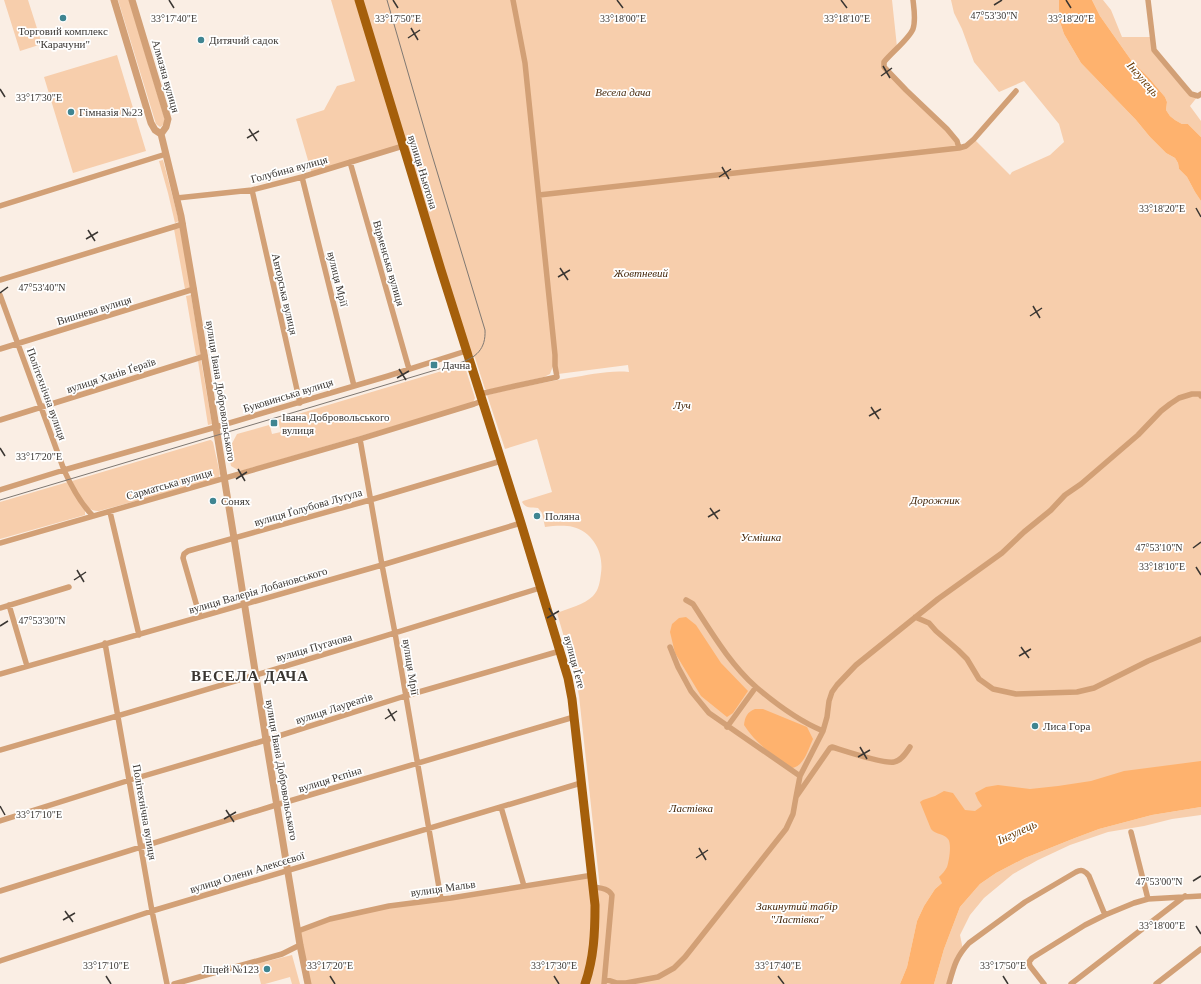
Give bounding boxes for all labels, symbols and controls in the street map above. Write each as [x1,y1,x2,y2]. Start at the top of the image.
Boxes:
text: 47°53'30"N [970,10,1018,21]
marker: Торговий комплекс "Карачуни" [58,13,68,23]
text: 33°17'40"E [151,13,197,24]
text: 33°17'50"E [375,13,421,24]
text: 33°18'00"E [600,13,646,24]
text: 33°18'10"E [824,13,870,24]
text: 33°18'20"E [1048,13,1094,24]
place label: Торговий комплекс "Карачуни" [18,25,108,50]
place label: Дитячий садок [209,34,279,46]
marker: Дитячий садок [196,35,206,45]
street label: Алмазна вулиця [150,38,182,114]
water label: Інгулець [1123,58,1162,100]
park label: Весела дача [595,86,651,98]
text: 33°17'30"E [16,92,62,103]
place label: Гімназія №23 [79,106,143,118]
marker: Гімназія №23 [66,107,76,117]
street label: вулиця Ньютона [406,133,440,211]
street label: Голубина вулиця [249,153,329,185]
text: 33°18'20"E [1139,203,1185,214]
street label: Вірменська вулиця [371,219,407,307]
street label: вулиця Мрії [325,250,351,309]
street label: Авторська вулиця [270,252,300,336]
park label: Жовтневий [613,267,669,279]
text: 47°53'40"N [18,282,66,293]
street label: Вишнева вулиця [55,293,133,327]
street label: вулиця Івана Добровольського [204,320,238,463]
street label: Політехнічна вулиця [25,346,69,442]
street label: вулиця Ханів Ґераїв [65,355,157,395]
place label: Дачна [442,359,470,371]
marker: Дачна [429,360,439,370]
street label: Буковинська вулиця [241,376,335,414]
park label: Луч [672,399,691,411]
place label: Івана Добровольського вулиця [282,411,390,436]
marker: Івана Добровольського вулиця [269,418,279,428]
text: 33°17'20"E [16,451,62,462]
street label: Сарматська вулиця [125,466,213,502]
street label: вулиця Ґолубова Луґула [253,486,363,528]
park label: Дорожник [909,494,961,506]
place label: Сонях [221,495,251,507]
marker: Сонях [208,496,218,506]
place label: Поляна [545,510,580,522]
marker: Поляна [532,511,542,521]
park label: Усмішка [741,531,782,543]
text: 47°53'10"N [1135,542,1183,553]
text: 33°18'10"E [1139,561,1185,572]
street label: вулиця Валерія Лобановського [187,564,329,616]
text: 47°53'30"N [18,615,66,626]
street label: вулиця Пугачова [275,630,353,664]
street label: вулиця Ґете [562,634,588,690]
street label: вулиця Мрії [401,638,421,697]
district label: ВЕСЕЛА ДАЧА [191,668,309,684]
street label: вулиця Лауреатів [294,690,374,726]
street label: вулиця Івана Добровольського [264,699,300,842]
place label: Лиса Гора [1043,720,1090,732]
marker: Лиса Гора [1030,721,1040,731]
street label: Політехнічна вулиця [131,763,159,861]
street label: вулиця Рєпіна [297,764,363,794]
park label: Ластівка [668,802,713,814]
text: 33°17'10"E [16,809,62,820]
water label: Інгулець [994,817,1039,848]
street label: вулиця Олени Алексєєвої [188,849,307,895]
text: 47°53'00"N [1135,876,1183,887]
street label: вулиця Мальв [410,878,476,898]
park label: Закинутий табір "Ластівка" [756,900,838,925]
text: 33°18'00"E [1139,920,1185,931]
text: 33°17'10"E [83,960,129,971]
text: 33°17'20"E [307,960,353,971]
text: 33°17'30"E [531,960,577,971]
text: 33°17'40"E [755,960,801,971]
text: 33°17'50"E [980,960,1026,971]
place label: Ліцей №123 [202,963,259,975]
marker: Ліцей №123 [262,964,272,974]

